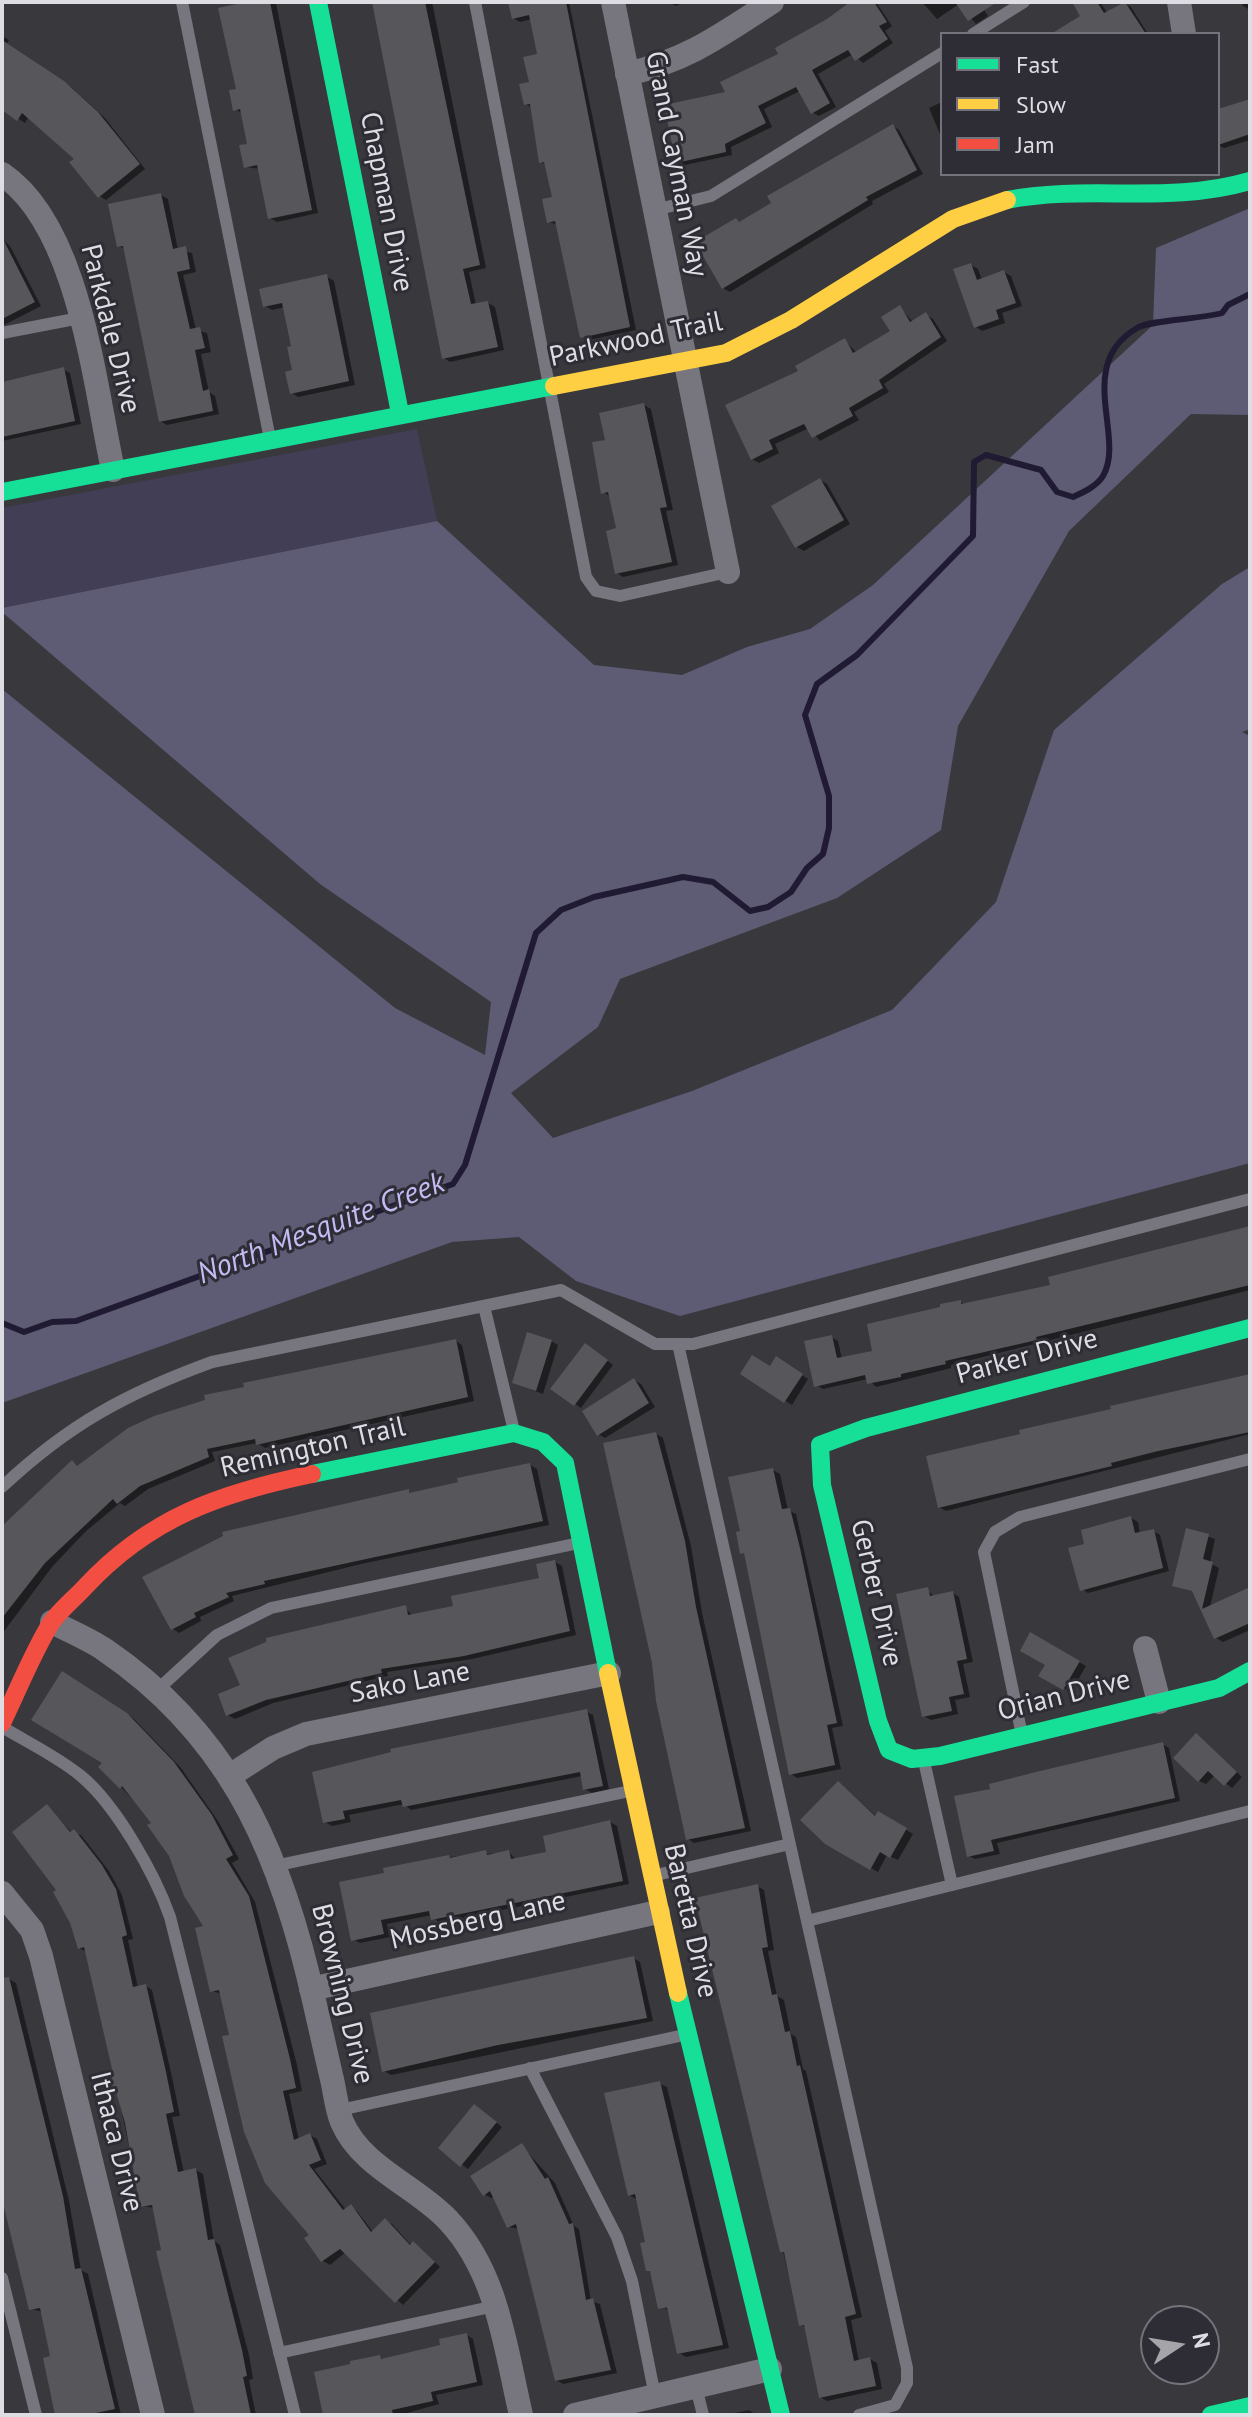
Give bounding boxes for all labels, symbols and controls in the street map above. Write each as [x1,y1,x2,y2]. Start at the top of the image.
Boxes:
legend [940,32,1220,176]
street label: Grand Cayman Way [638,48,714,280]
text: Fast [1016,49,1059,80]
text: Slow [1016,89,1066,120]
street label: Chapman Drive [352,109,420,295]
text: Jam [1016,129,1054,160]
street label: Parkdale Drive [73,241,147,417]
street label: Parkwood Trail [546,305,726,375]
water label: North Mesquite Creek [192,1165,450,1293]
street label: Parker Drive [953,1322,1101,1392]
street label: Remington Trail [217,1410,409,1486]
street label: Gerber Drive [843,1516,909,1670]
street label: Sako Lane [347,1655,473,1711]
street label: Orian Drive [994,1663,1134,1729]
street label: Baretta Drive [656,1841,724,2001]
street label: Mossberg Lane [387,1884,569,1958]
street label: Browning Drive [303,1900,381,2088]
street label: Ithaca Drive [82,2068,150,2216]
north arrow [1140,2305,1220,2385]
text: N [1186,2330,1217,2350]

